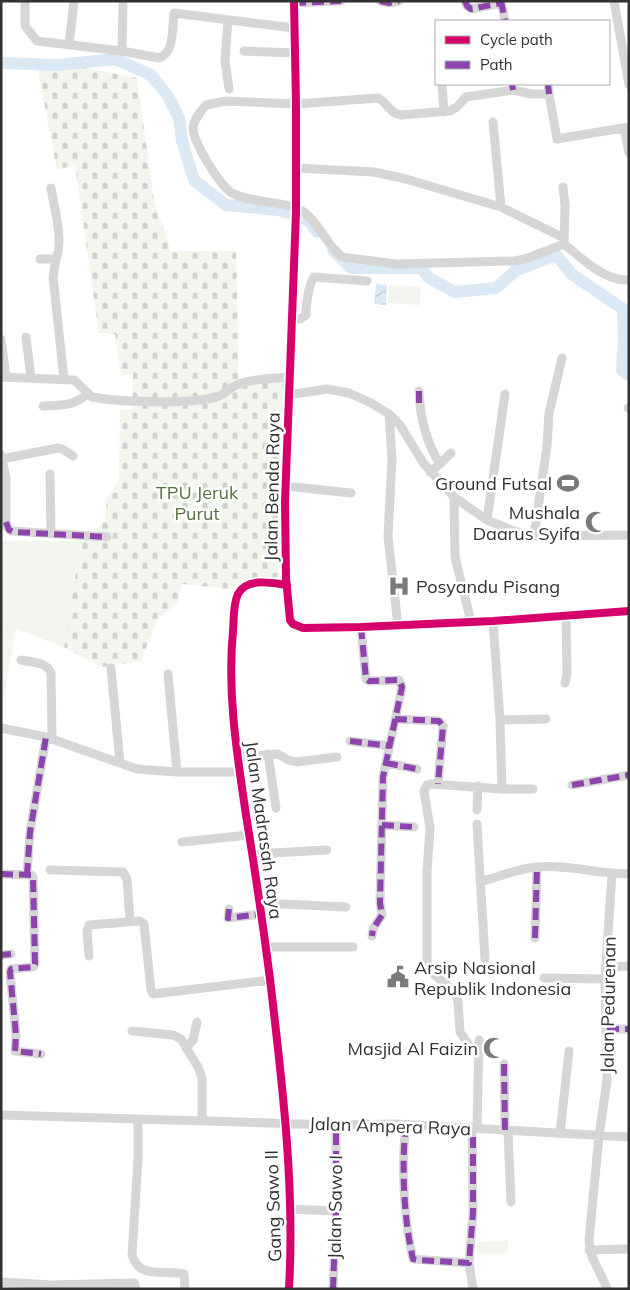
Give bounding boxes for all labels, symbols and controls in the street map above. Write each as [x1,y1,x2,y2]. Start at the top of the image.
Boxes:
legend [435,20,610,85]
text: Cycle path [480,30,553,49]
text: Path [480,55,512,74]
street label: Jalan Benda Raya [259,412,285,562]
sports icon: Ground Futsal [555,470,581,496]
place label: Ground Futsal [435,472,552,495]
park label: TPU Jeruk Purut [156,481,239,525]
place label: Mushala Daarus Syifa [473,501,580,545]
mosque icon: Mushala Daarus Syifa [583,509,609,535]
hospital icon: Posyandu Pisang [386,573,412,599]
place label: Posyandu Pisang [416,575,560,598]
street label: Jalan Madrasah Raya [240,739,288,921]
street label: Jalan Pedurenan [595,936,621,1074]
place label: Arsip Nasional Republik Indonesia [414,956,571,1000]
public building icon: Arsip Nasional Republik Indonesia [385,964,411,990]
mosque icon: Masjid Al Faizin [481,1035,507,1061]
place label: Masjid Al Faizin [348,1037,478,1060]
street label: Jalan Ampera Raya [309,1112,471,1140]
street label: Gang Sawo II [260,1150,286,1262]
street label: Jalan Sawo I [323,1155,347,1259]

